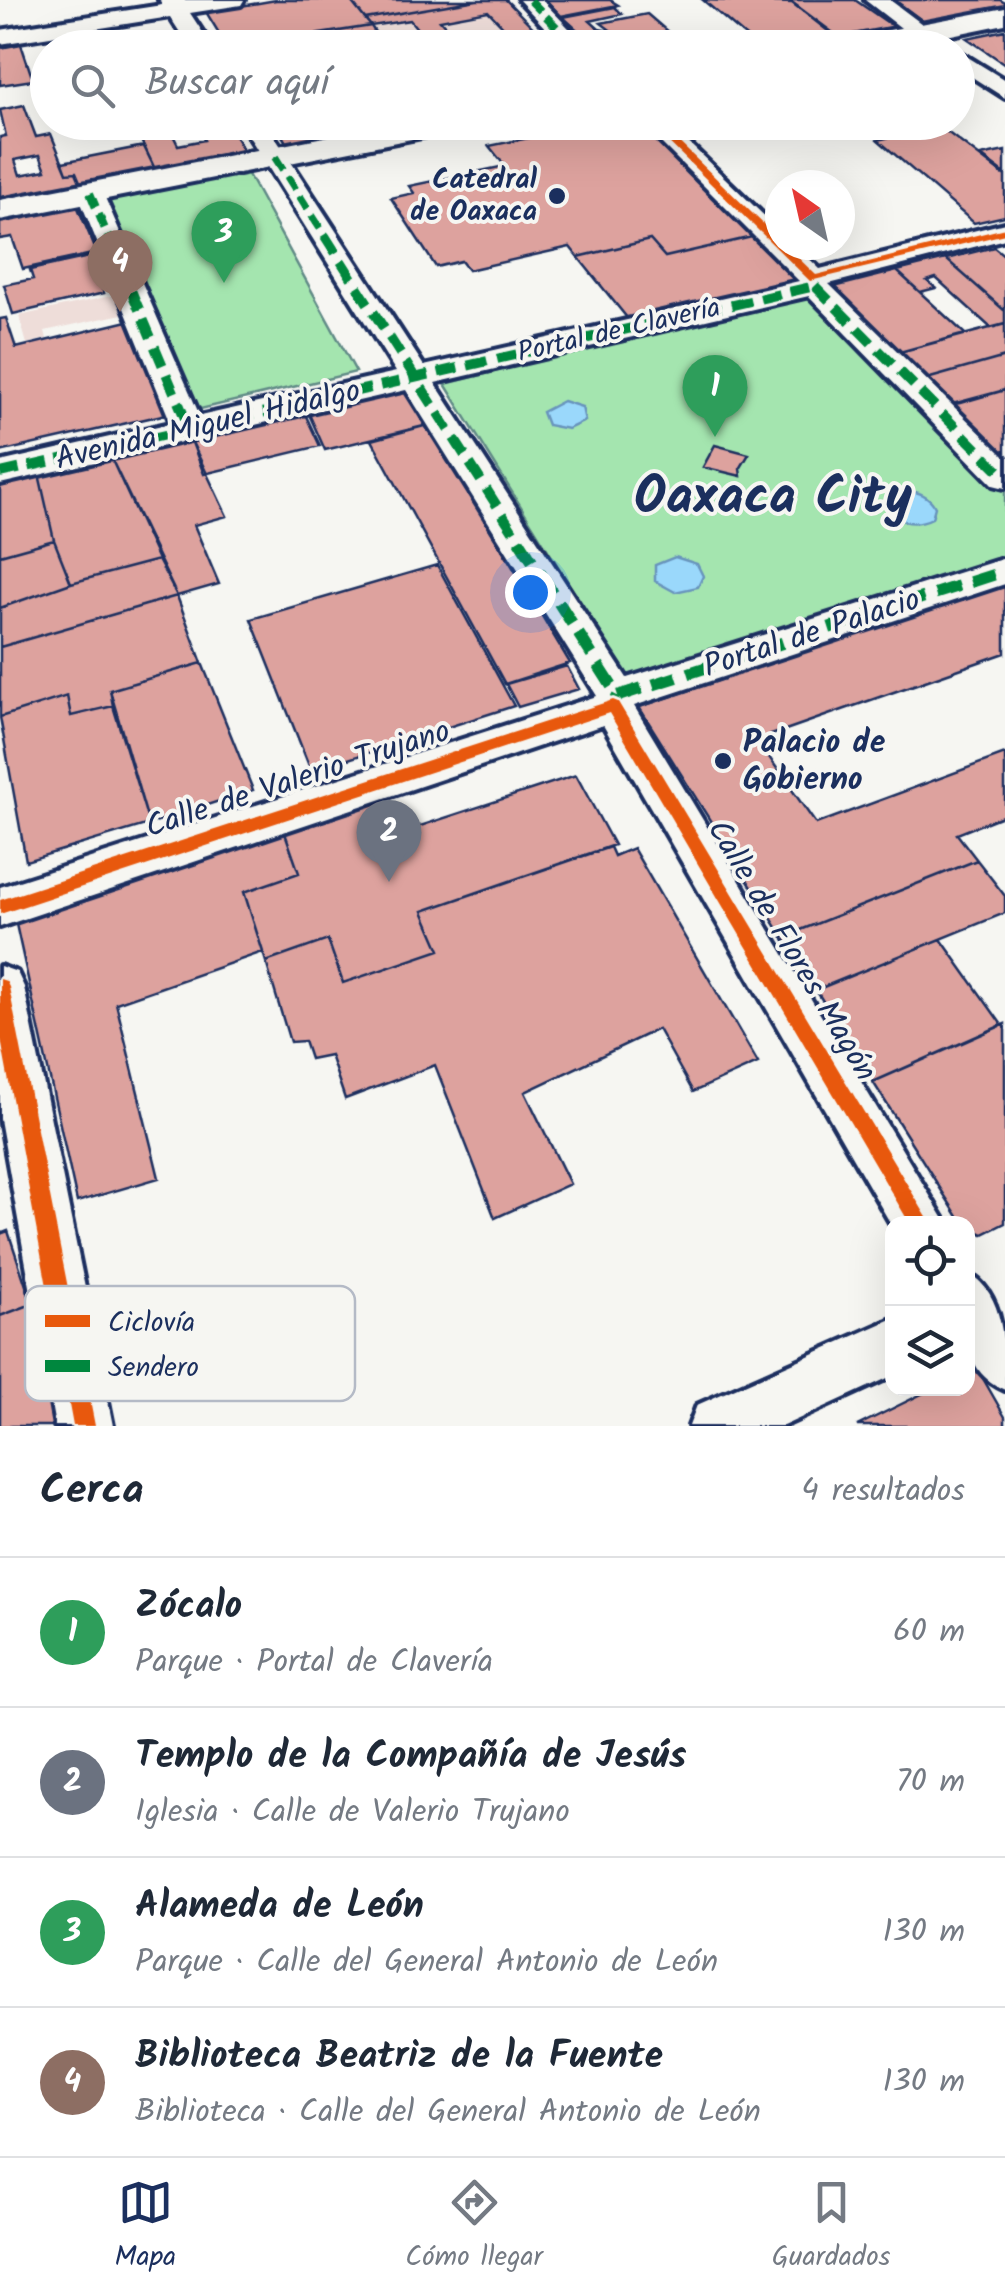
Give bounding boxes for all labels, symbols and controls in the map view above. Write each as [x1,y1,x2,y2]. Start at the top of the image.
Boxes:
search box [30,30,975,140]
text: Buscar aquí [145,55,329,115]
icon: search [65,58,120,113]
place label: Catedral de Oaxaca [410,158,538,235]
north arrow [765,170,855,260]
marker: Catedral de Oaxaca [546,185,568,207]
pin: 3 [192,200,256,283]
pin: 4 [88,230,152,312]
street label: Portal de Clavería [513,286,725,376]
pin: 1 [682,354,748,437]
street label: Avenida Miguel Hidalgo [50,366,366,486]
district label: Oaxaca City [634,458,912,541]
your location [505,567,556,618]
street label: Portal de Palacio [697,575,927,693]
street label: Calle de Valerio Trujano [139,707,457,853]
place label: Palacio de Gobierno [743,718,886,806]
marker: Palacio de Gobierno [712,750,734,772]
pin: 2 [356,800,422,882]
street label: Calle de Flores Magón [692,810,890,1092]
map controls [885,1216,975,1396]
button: locate [885,1216,975,1306]
legend [25,1286,355,1401]
text: Ciclovía [108,1301,195,1346]
button: layers [885,1306,975,1396]
text: Sendero [108,1346,199,1391]
text: Cerca [40,1458,144,1525]
text: 4 resultados [801,1466,965,1517]
text: Zócalo [135,1577,242,1637]
text: 1 [68,1607,77,1658]
text: 60 m [893,1607,965,1658]
text: Parque · Portal de Clavería [135,1637,493,1688]
text: Templo de la Compañía de Jesús [135,1727,687,1787]
text: 2 [63,1757,82,1808]
text: 70 m [896,1757,965,1808]
text: Iglesia · Calle de Valerio Trujano [135,1787,570,1838]
text: Alameda de León [135,1877,424,1937]
text: 3 [64,1907,81,1958]
text: 130 m [882,1907,965,1958]
text: Parque · Calle del General Antonio de León [135,1937,718,1988]
text: Biblioteca Beatriz de la Fuente [135,2027,663,2087]
text: 4 [64,2057,81,2108]
text: 130 m [882,2057,965,2108]
text: Biblioteca · Calle del General Antonio de León [135,2087,761,2138]
tab: Mapa [114,2175,176,2280]
tab: Cómo llegar [405,2175,543,2280]
tab: Guardados [772,2175,891,2280]

